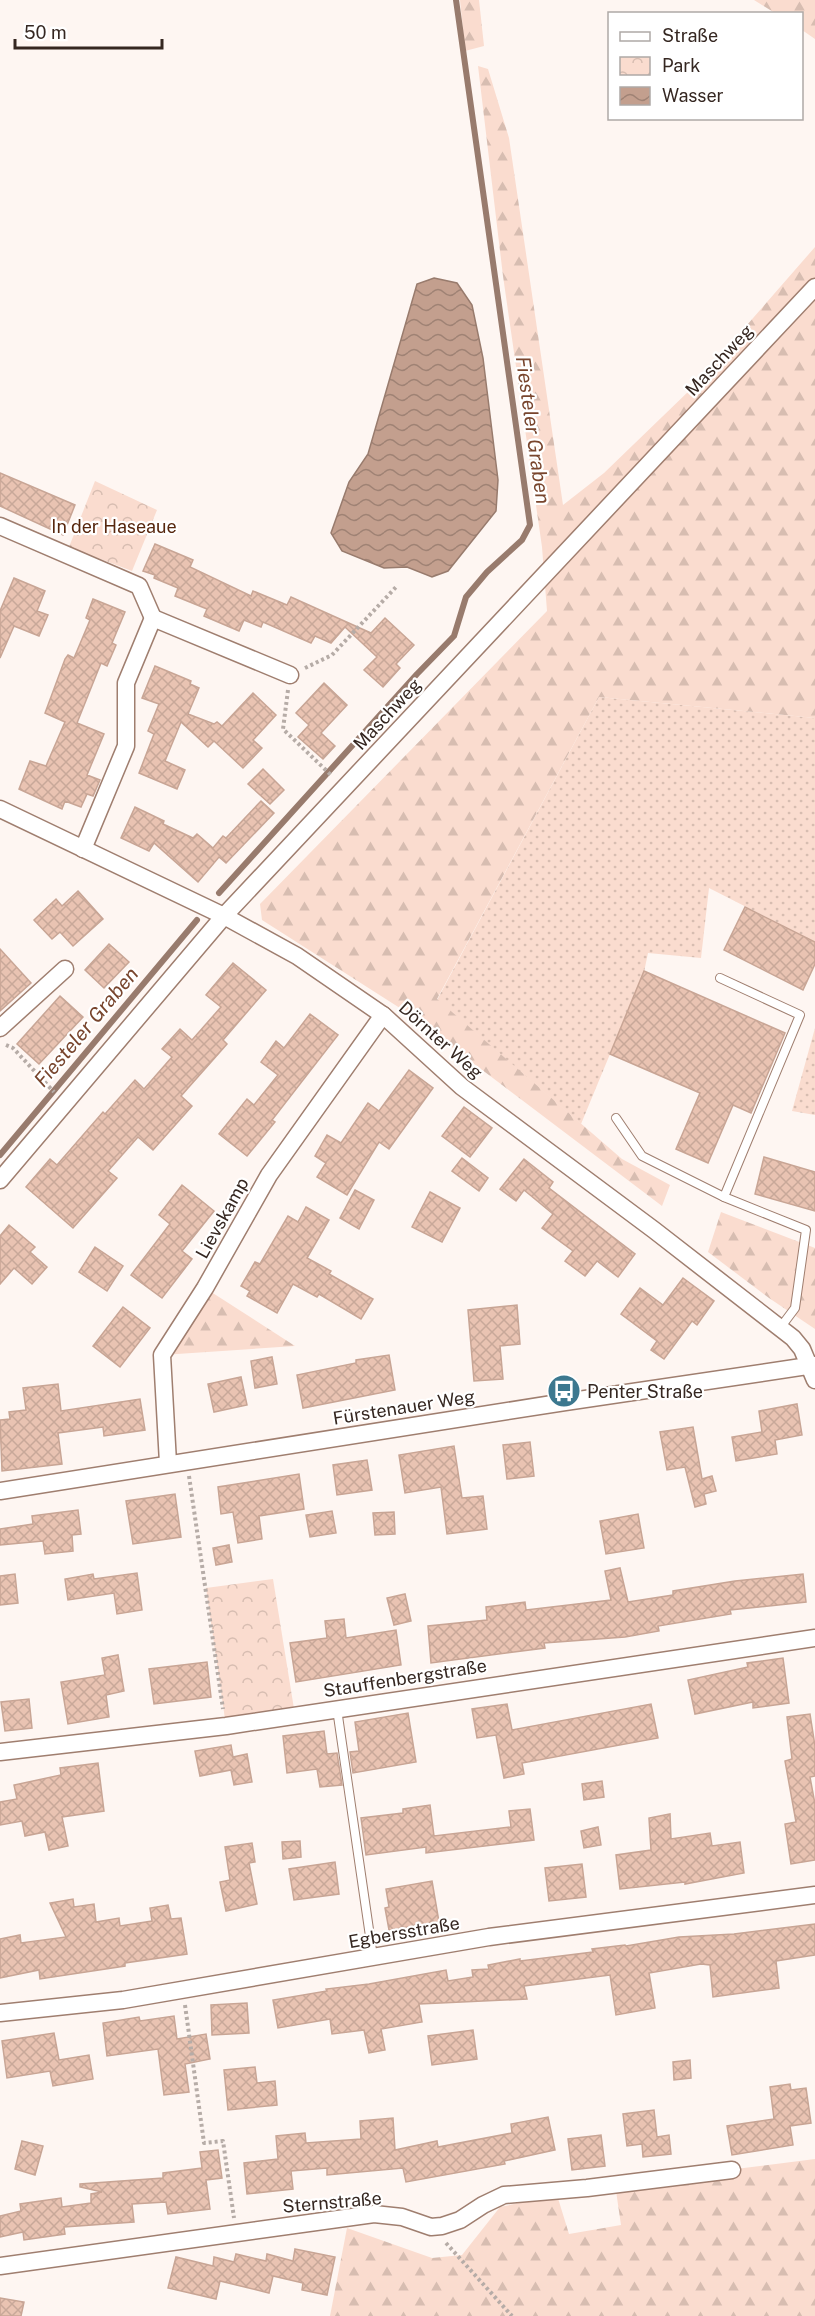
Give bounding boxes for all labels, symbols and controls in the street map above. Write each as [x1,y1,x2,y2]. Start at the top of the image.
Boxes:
scale bar [15,12,162,50]
legend [608,12,803,120]
text: 50 m [24,22,67,43]
text: Straße [662,25,718,46]
text: Park [662,55,700,76]
text: Wasser [662,85,724,106]
street label: Maschweg [681,320,757,400]
water label: Fiesteler Graben [511,354,555,506]
park label: In der Haseaue [51,516,177,537]
street label: Maschweg [349,674,425,754]
water label: Fiesteler Graben [29,962,143,1092]
street label: Dörnter Weg [395,997,487,1083]
street label: Lievskamp [191,1174,253,1262]
bus stop icon: Penter Straße [546,1373,582,1409]
place label: Penter Straße [587,1381,703,1402]
street label: Fürstenauer Weg [331,1385,477,1429]
street label: Stauffenbergstraße [322,1655,488,1701]
street label: Egbersstraße [347,1912,461,1952]
street label: Sternstraße [282,2187,382,2217]

